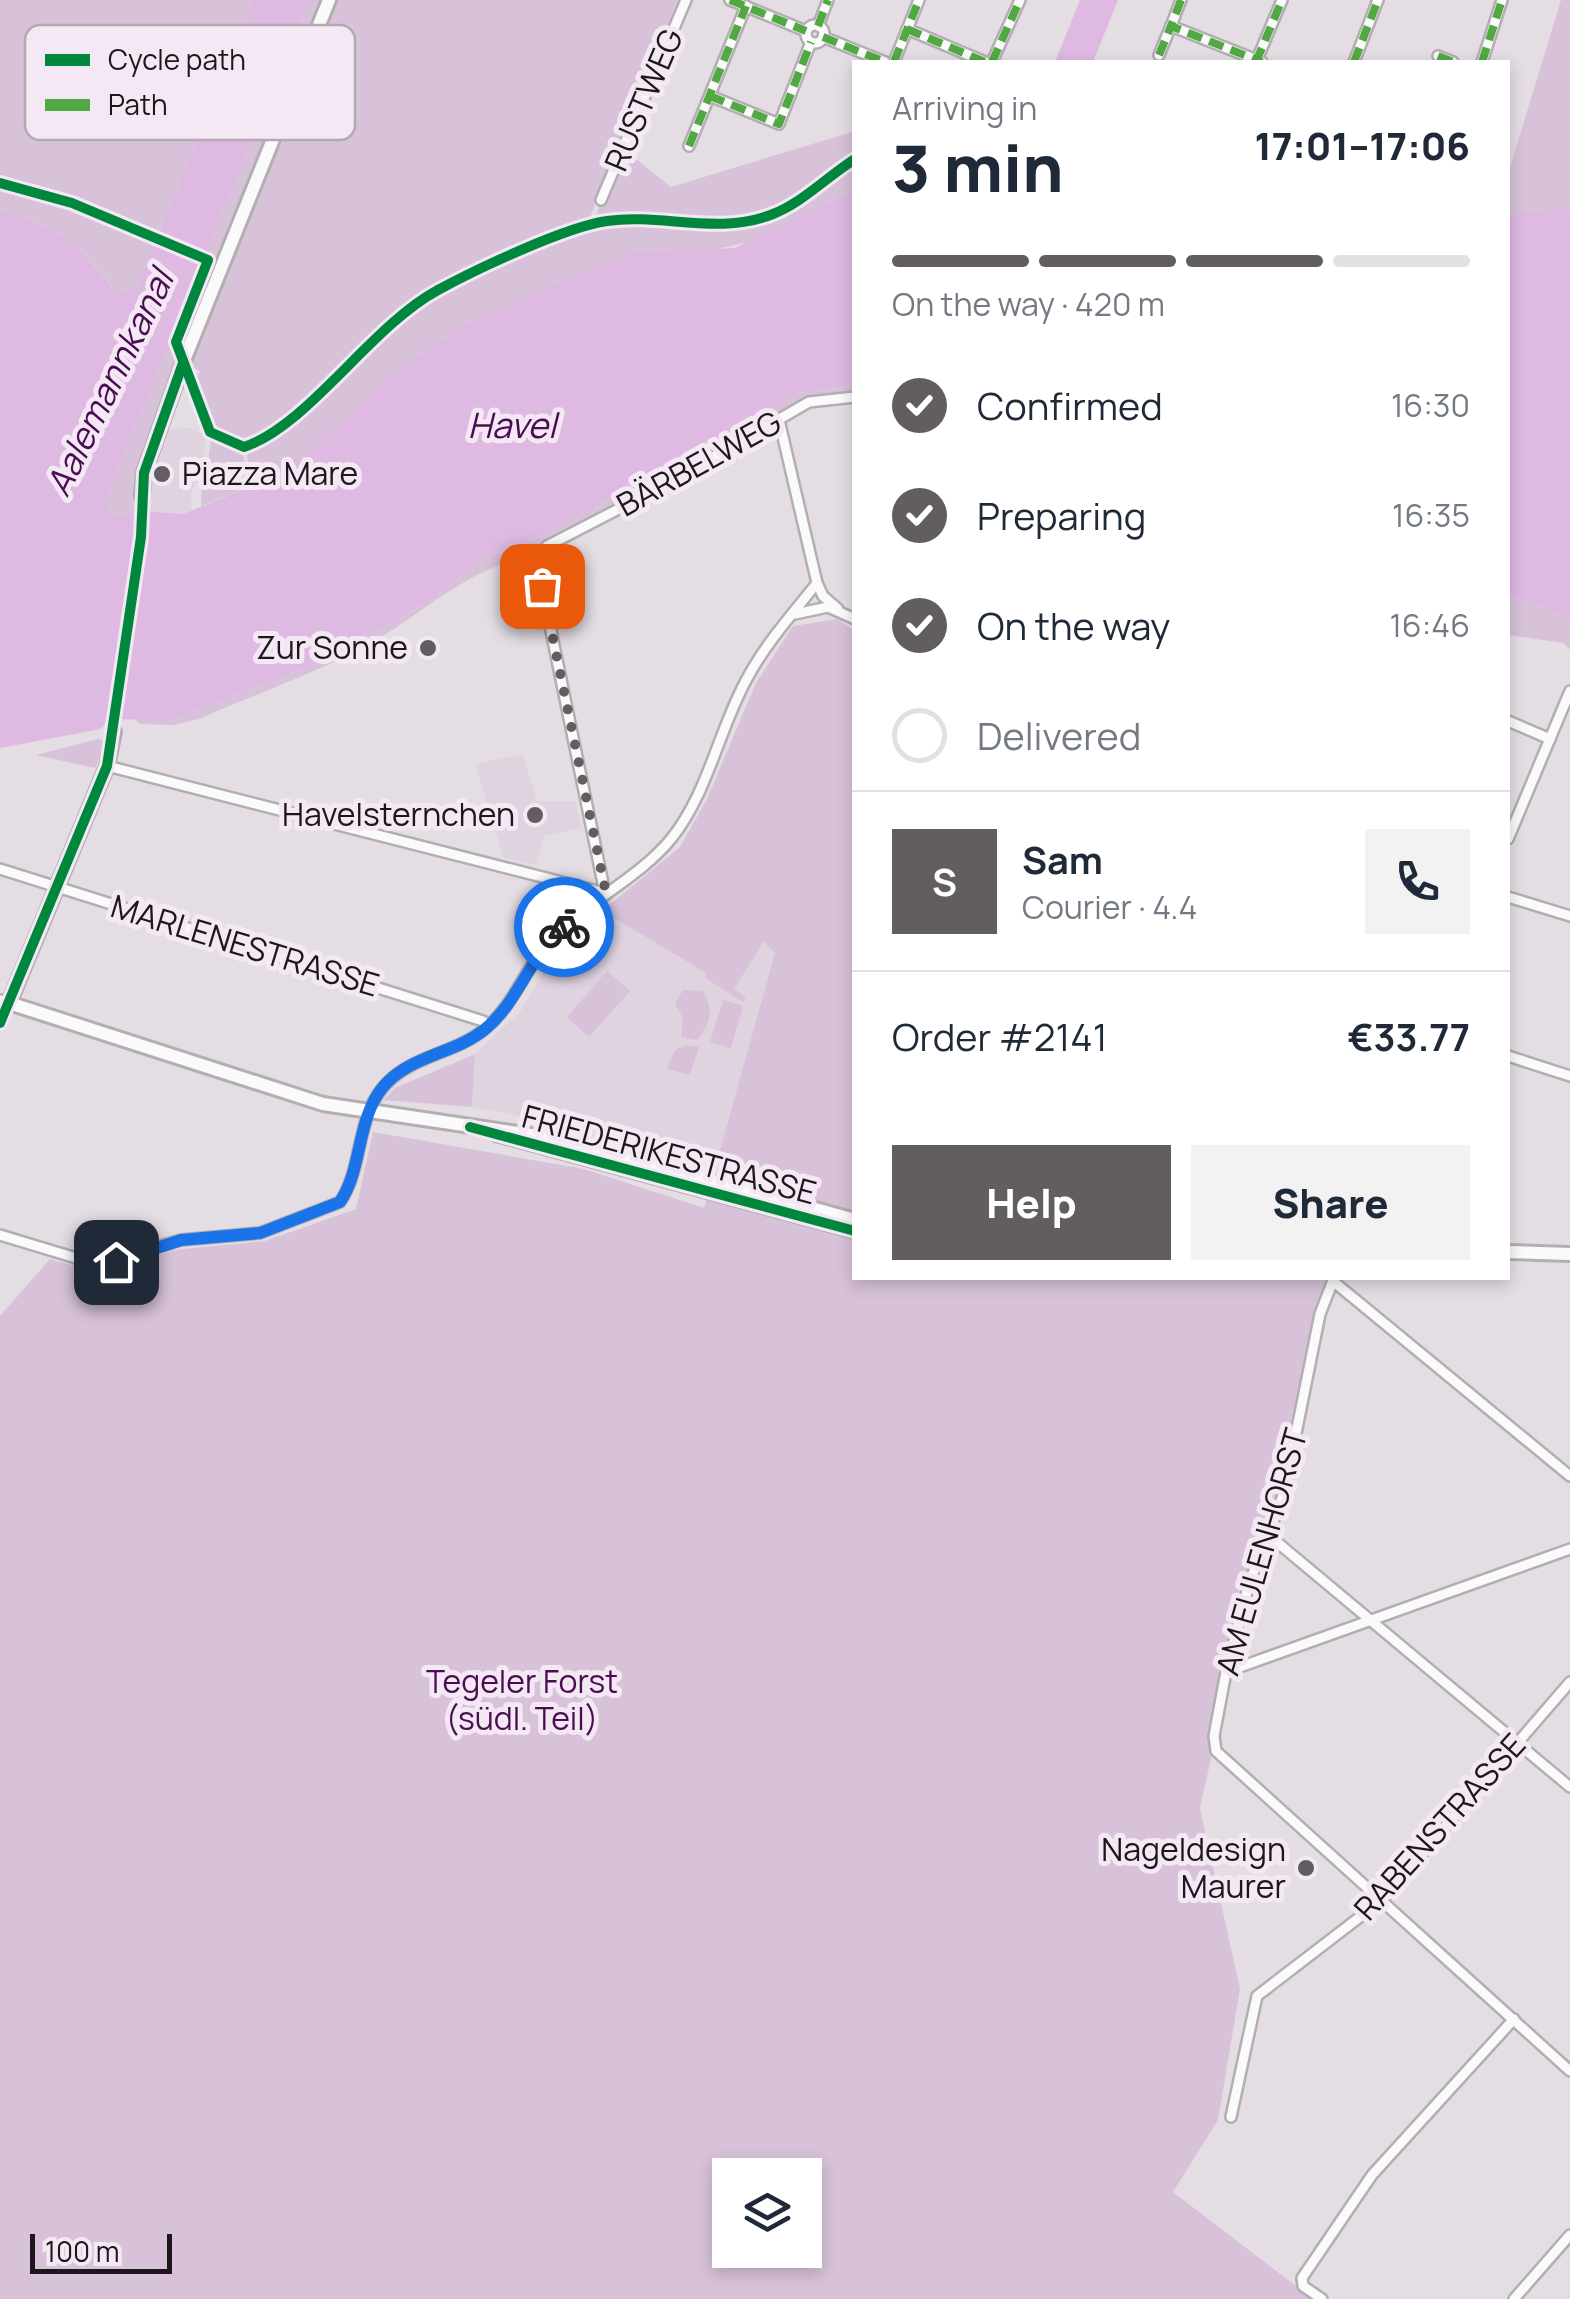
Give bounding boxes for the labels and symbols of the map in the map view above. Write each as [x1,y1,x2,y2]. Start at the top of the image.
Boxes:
street label: RUSTWEG [593,22,693,177]
legend [25,25,355,140]
text: Cycle path [108,40,246,78]
text: Path [108,85,168,123]
water label: Aalemannkanal [34,258,186,503]
street label: BÄRBELWEG [608,400,789,526]
water label: Havel [468,401,560,449]
place label: Piazza Mare [182,451,358,495]
marker: Piazza Mare [151,463,173,485]
pin [500,544,585,629]
place label: Zur Sonne [256,625,408,669]
marker: Zur Sonne [417,637,439,659]
place label: Havelsternchen [282,792,515,836]
marker: Havelsternchen [524,804,546,826]
courier [514,877,614,977]
street label: MARLENESTRASSE [106,883,385,1007]
street label: FRIEDERIKESTRASSE [517,1094,821,1214]
pin [74,1220,159,1305]
street label: AM EULENHORST [1205,1423,1317,1680]
park label: Tegeler Forst (südl. Teil) [426,1659,618,1740]
street label: RABENSTRASSE [1344,1724,1535,1929]
place label: Nageldesign Maurer [1101,1827,1286,1908]
marker: Nageldesign Maurer [1295,1857,1317,1879]
scale bar [30,2229,172,2274]

